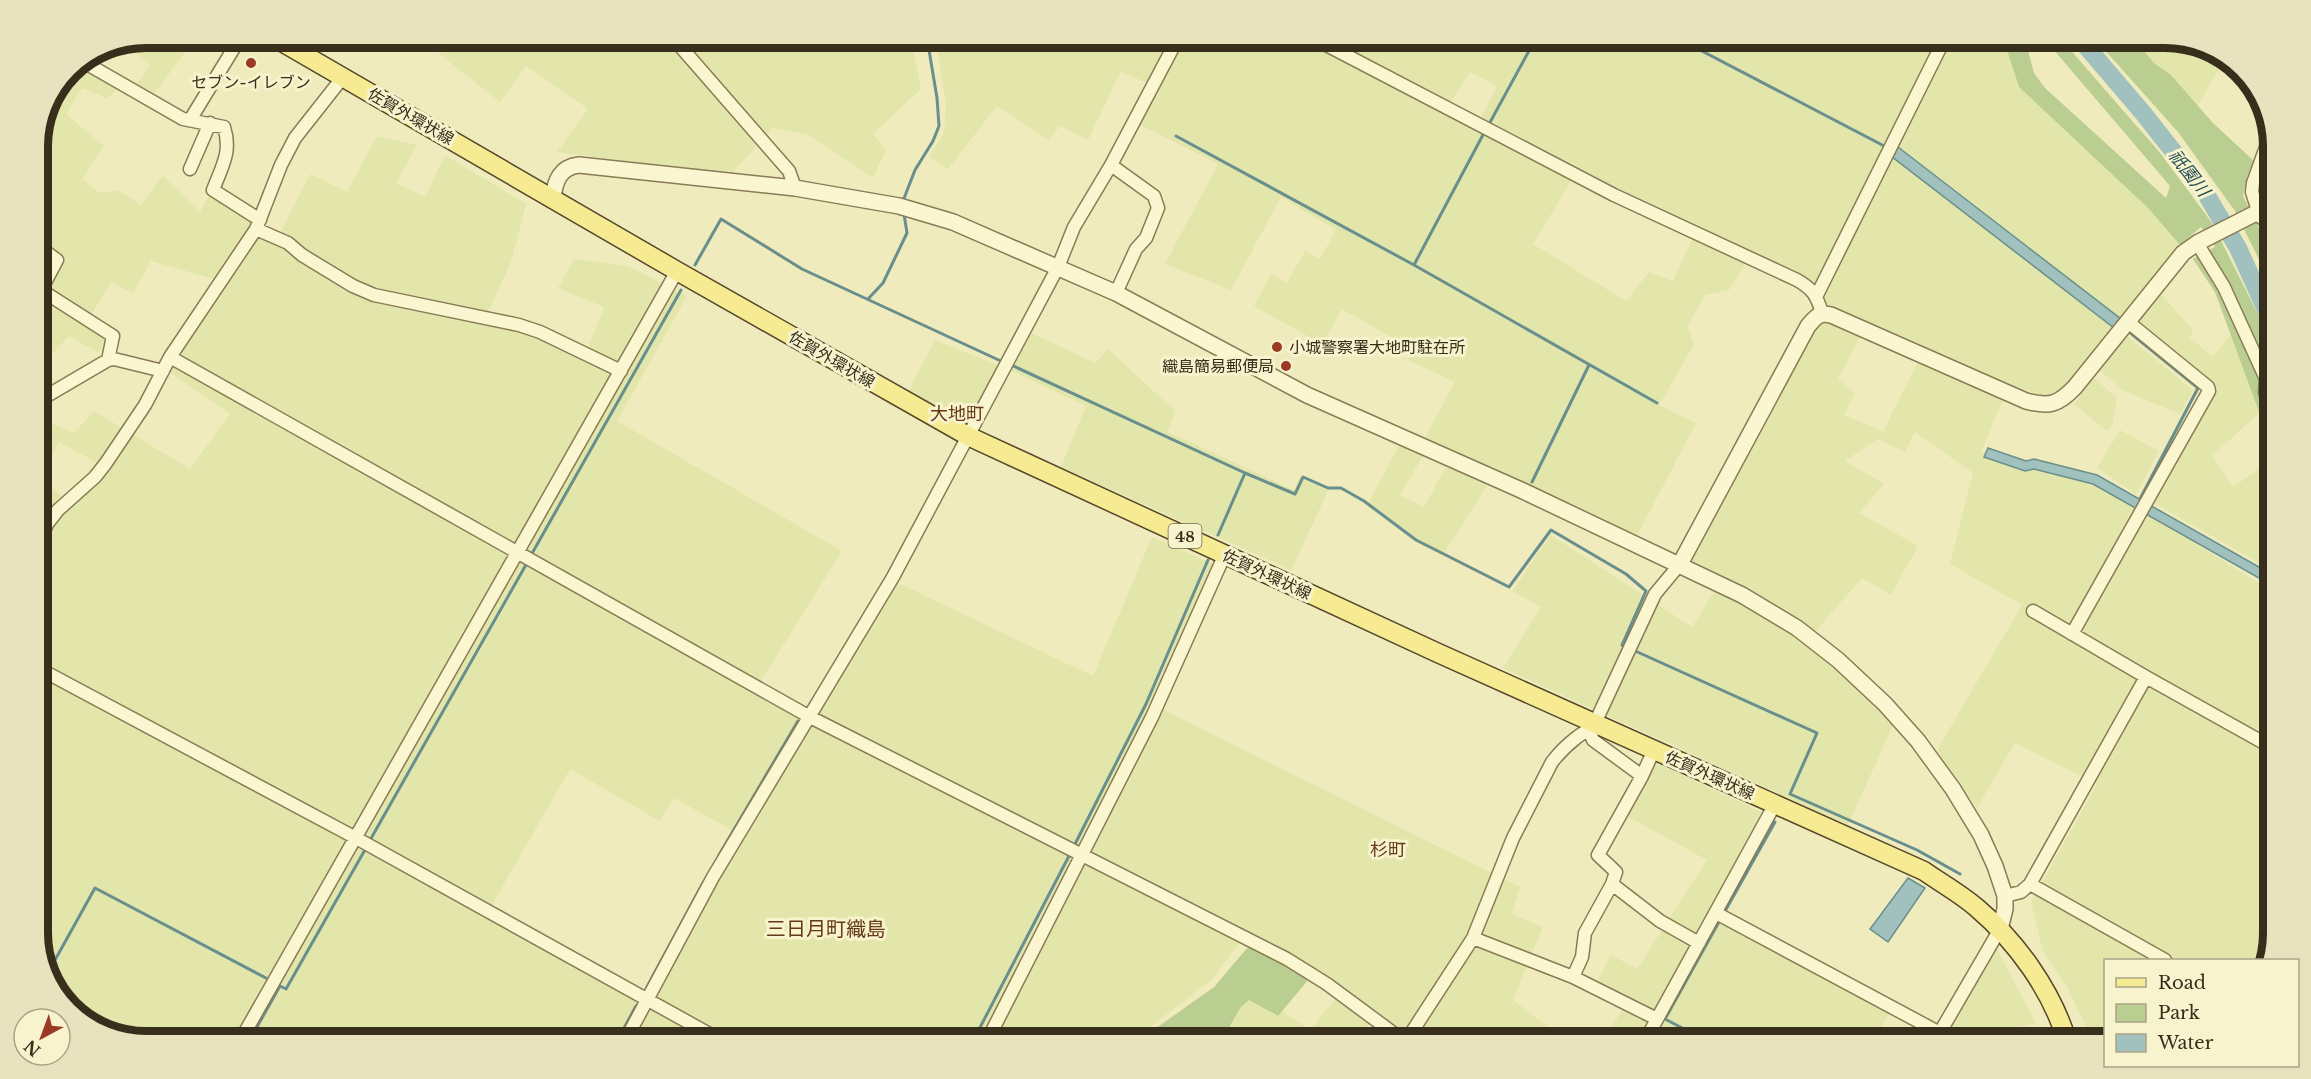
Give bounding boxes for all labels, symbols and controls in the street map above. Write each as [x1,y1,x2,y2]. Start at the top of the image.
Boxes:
marker: セブン-イレブン [244,56,258,70]
place label: セブン-イレブン [191,72,311,92]
street label: 佐賀外環状線 [364,83,458,149]
water label: 祇園川 [2164,145,2216,203]
street label: 佐賀外環状線 [785,326,879,392]
place label: 小城警察署大地町駐在所 [1289,337,1465,357]
marker: 小城警察署大地町駐在所 [1270,340,1284,354]
place label: 織島簡易郵便局 [1162,356,1274,376]
marker: 織島簡易郵便局 [1279,359,1293,373]
district label: 大地町 [930,403,984,425]
road number: 48 [1168,524,1202,548]
street label: 佐賀外環状線 [1219,545,1315,603]
street label: 佐賀外環状線 [1662,746,1758,804]
district label: 杉町 [1370,839,1406,861]
district label: 三日月町織島 [766,917,886,941]
legend [2104,959,2299,1067]
text: Road [2158,972,2206,994]
text: Park [2158,1002,2200,1024]
north arrow [12,1007,72,1067]
text: Water [2157,1032,2214,1054]
text: N [20,1036,44,1061]

